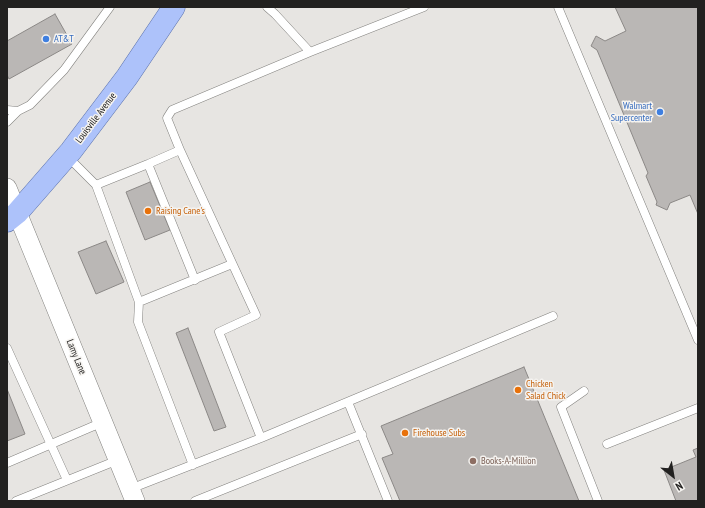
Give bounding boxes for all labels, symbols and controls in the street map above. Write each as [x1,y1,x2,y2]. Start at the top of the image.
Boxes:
place label: AT&T [54,33,74,45]
marker: AT&T [41,34,51,44]
street label: Louisville Avenue [73,90,119,146]
place label: Walmart Supercenter [611,100,652,124]
marker: Walmart Supercenter [655,107,665,117]
place label: Raising Cane's [156,205,205,217]
marker: Raising Cane's [143,206,153,216]
street label: Lamy Lane [64,338,88,376]
place label: Chicken Salad Chick [526,378,566,402]
marker: Chicken Salad Chick [513,385,523,395]
place label: Firehouse Subs [413,427,465,439]
marker: Firehouse Subs [400,428,410,438]
place label: Books-A-Million [481,455,536,467]
marker: Books-A-Million [468,456,478,466]
north arrow [653,456,693,496]
text: N [673,479,685,494]

